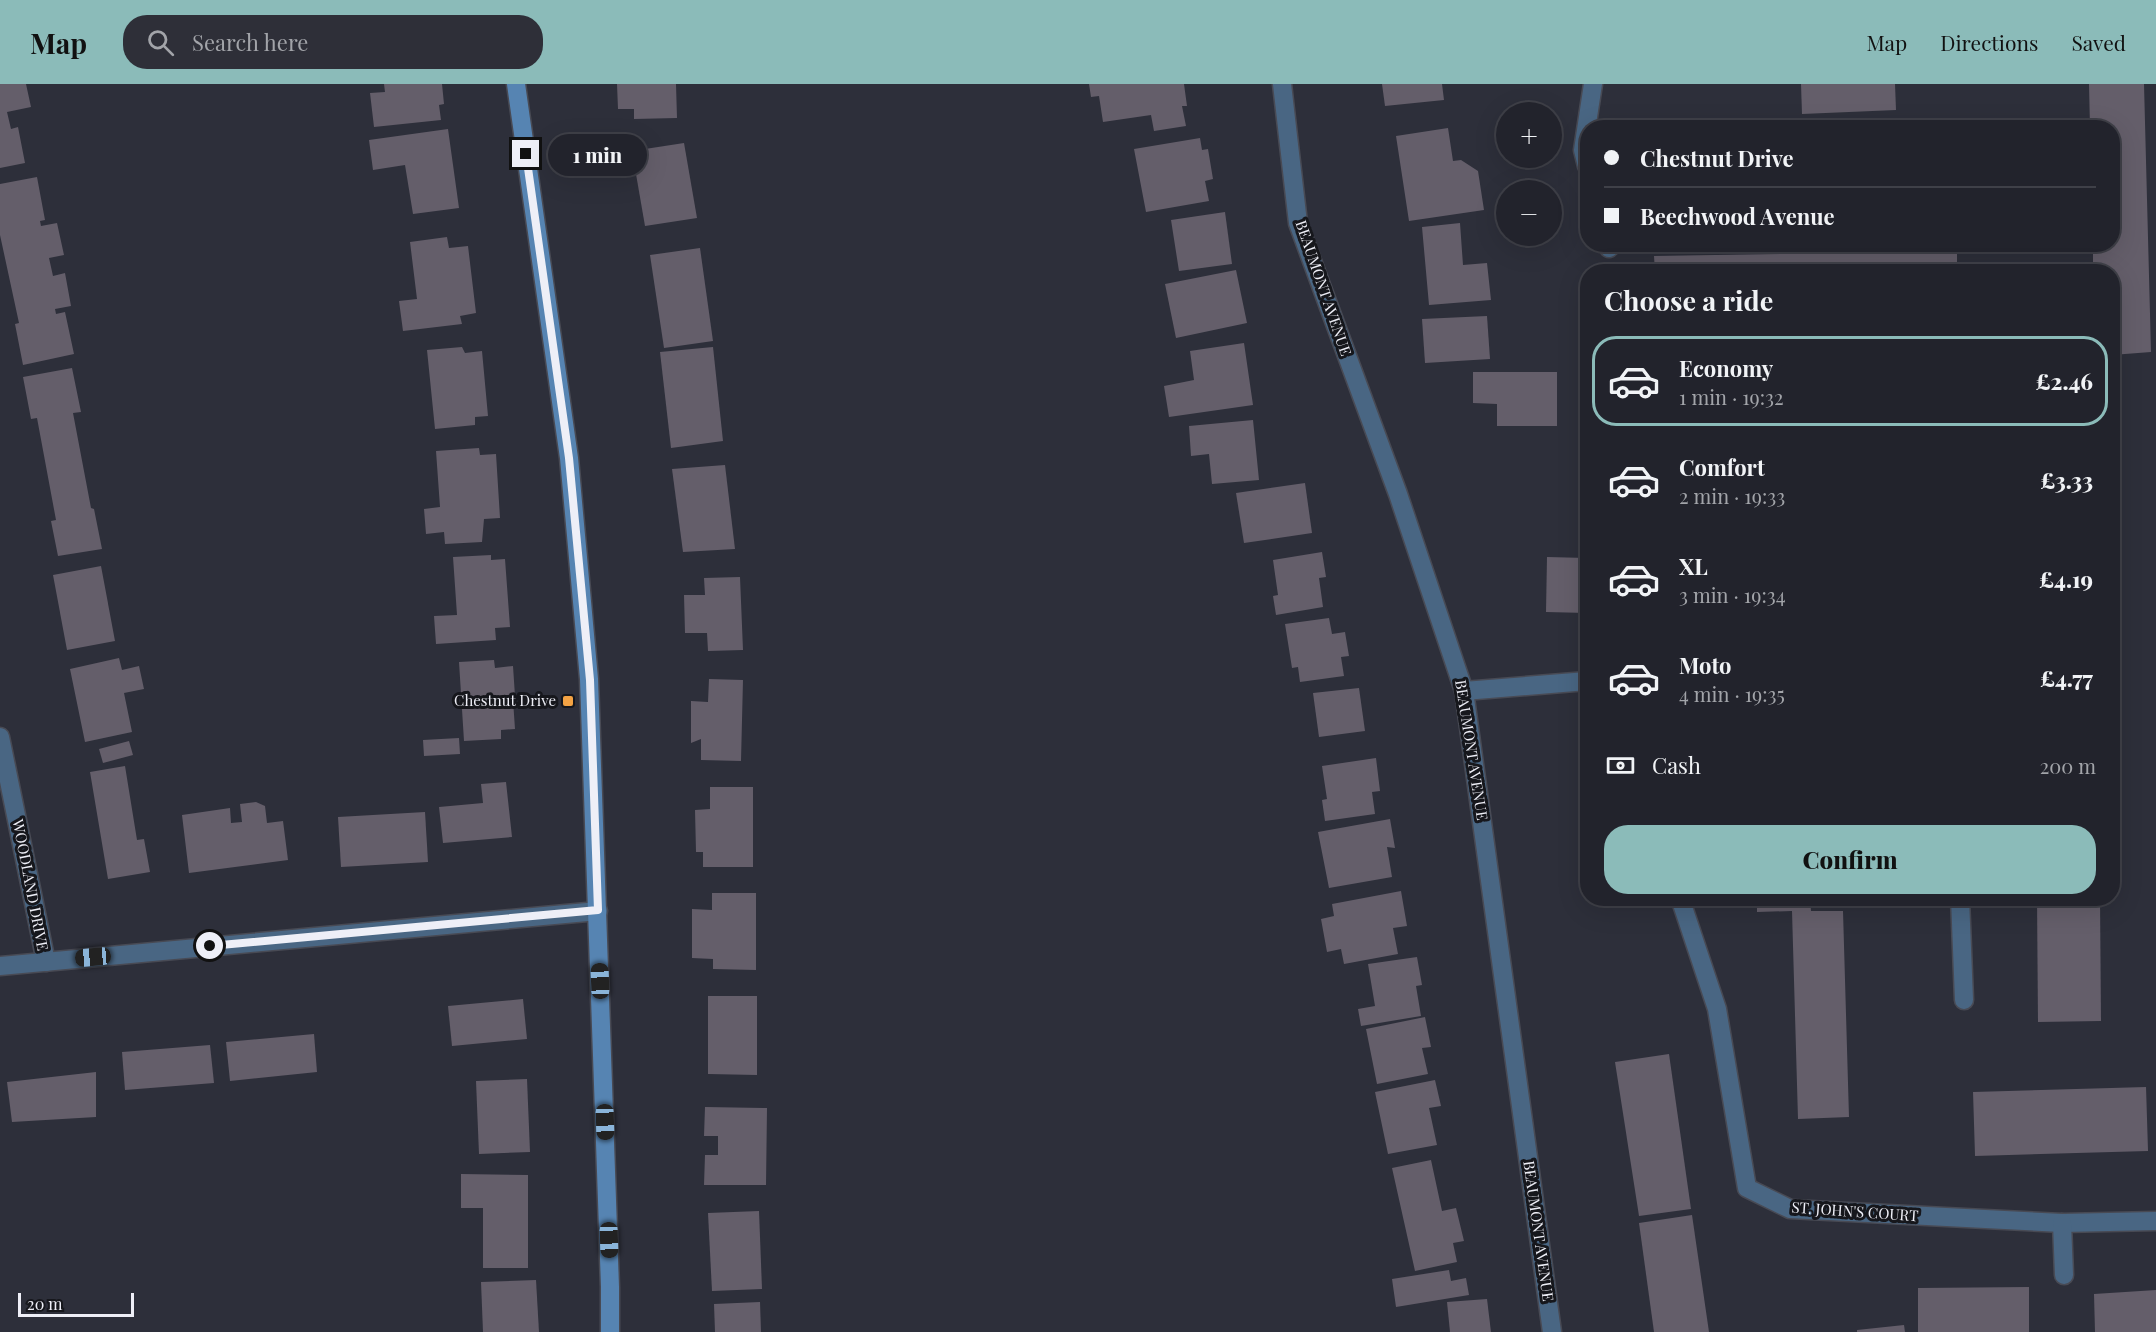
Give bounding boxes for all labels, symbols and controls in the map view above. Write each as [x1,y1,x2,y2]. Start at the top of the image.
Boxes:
search box [123,15,543,69]
text: Map [30,24,87,61]
icon: search [144,26,177,59]
text: Search here [192,27,308,57]
text: Map [1866,28,1907,56]
text: Directions [1940,28,2038,56]
text: Saved [2071,28,2126,56]
map controls [1496,102,1562,246]
button: + [1496,102,1562,168]
callout: 1 min [547,133,646,175]
route end [512,140,539,167]
text: 1 min [573,141,622,168]
text: Chestnut Drive [1640,143,1794,173]
button: − [1496,180,1562,246]
text: Beechwood Avenue [1640,201,1835,231]
street label: BEAUMONT AVENUE [1291,217,1357,358]
text: Choose a ride [1604,282,1773,318]
text: Economy [1679,353,1773,383]
icon: car [1607,354,1661,408]
text: £2.46 [2036,366,2093,396]
text: 1 min · 19:32 [1679,383,1784,410]
text: Comfort [1679,452,1765,482]
icon: car [1607,453,1661,507]
text: £3.33 [2040,465,2093,495]
text: 2 min · 19:33 [1679,482,1785,509]
text: XL [1679,551,1708,581]
icon: car [1607,552,1661,606]
text: £4.19 [2039,564,2093,594]
text: 3 min · 19:34 [1679,581,1786,608]
text: Moto [1679,650,1732,680]
icon: car [1607,651,1661,705]
text: £4.77 [2040,663,2093,693]
street label: BEAUMONT AVENUE [1451,678,1493,822]
text: 4 min · 19:35 [1679,680,1785,707]
place label: Chestnut Drive [454,690,556,710]
marker: Chestnut Drive [561,694,575,708]
icon: cash [1604,749,1637,782]
text: Cash [1652,750,1701,780]
text: 200 m [2040,752,2096,779]
street label: WOODLAND DRIVE [8,816,54,952]
button: Confirm [1604,825,2096,894]
route start [196,932,223,959]
car [74,946,112,968]
car [590,963,610,999]
car [595,1104,615,1140]
street label: BEAUMONT AVENUE [1519,1159,1559,1303]
street label: ST. JOHN'S COURT [1791,1197,1919,1225]
car [599,1222,619,1258]
scale bar [18,1290,134,1318]
text: 20 m [27,1293,62,1314]

